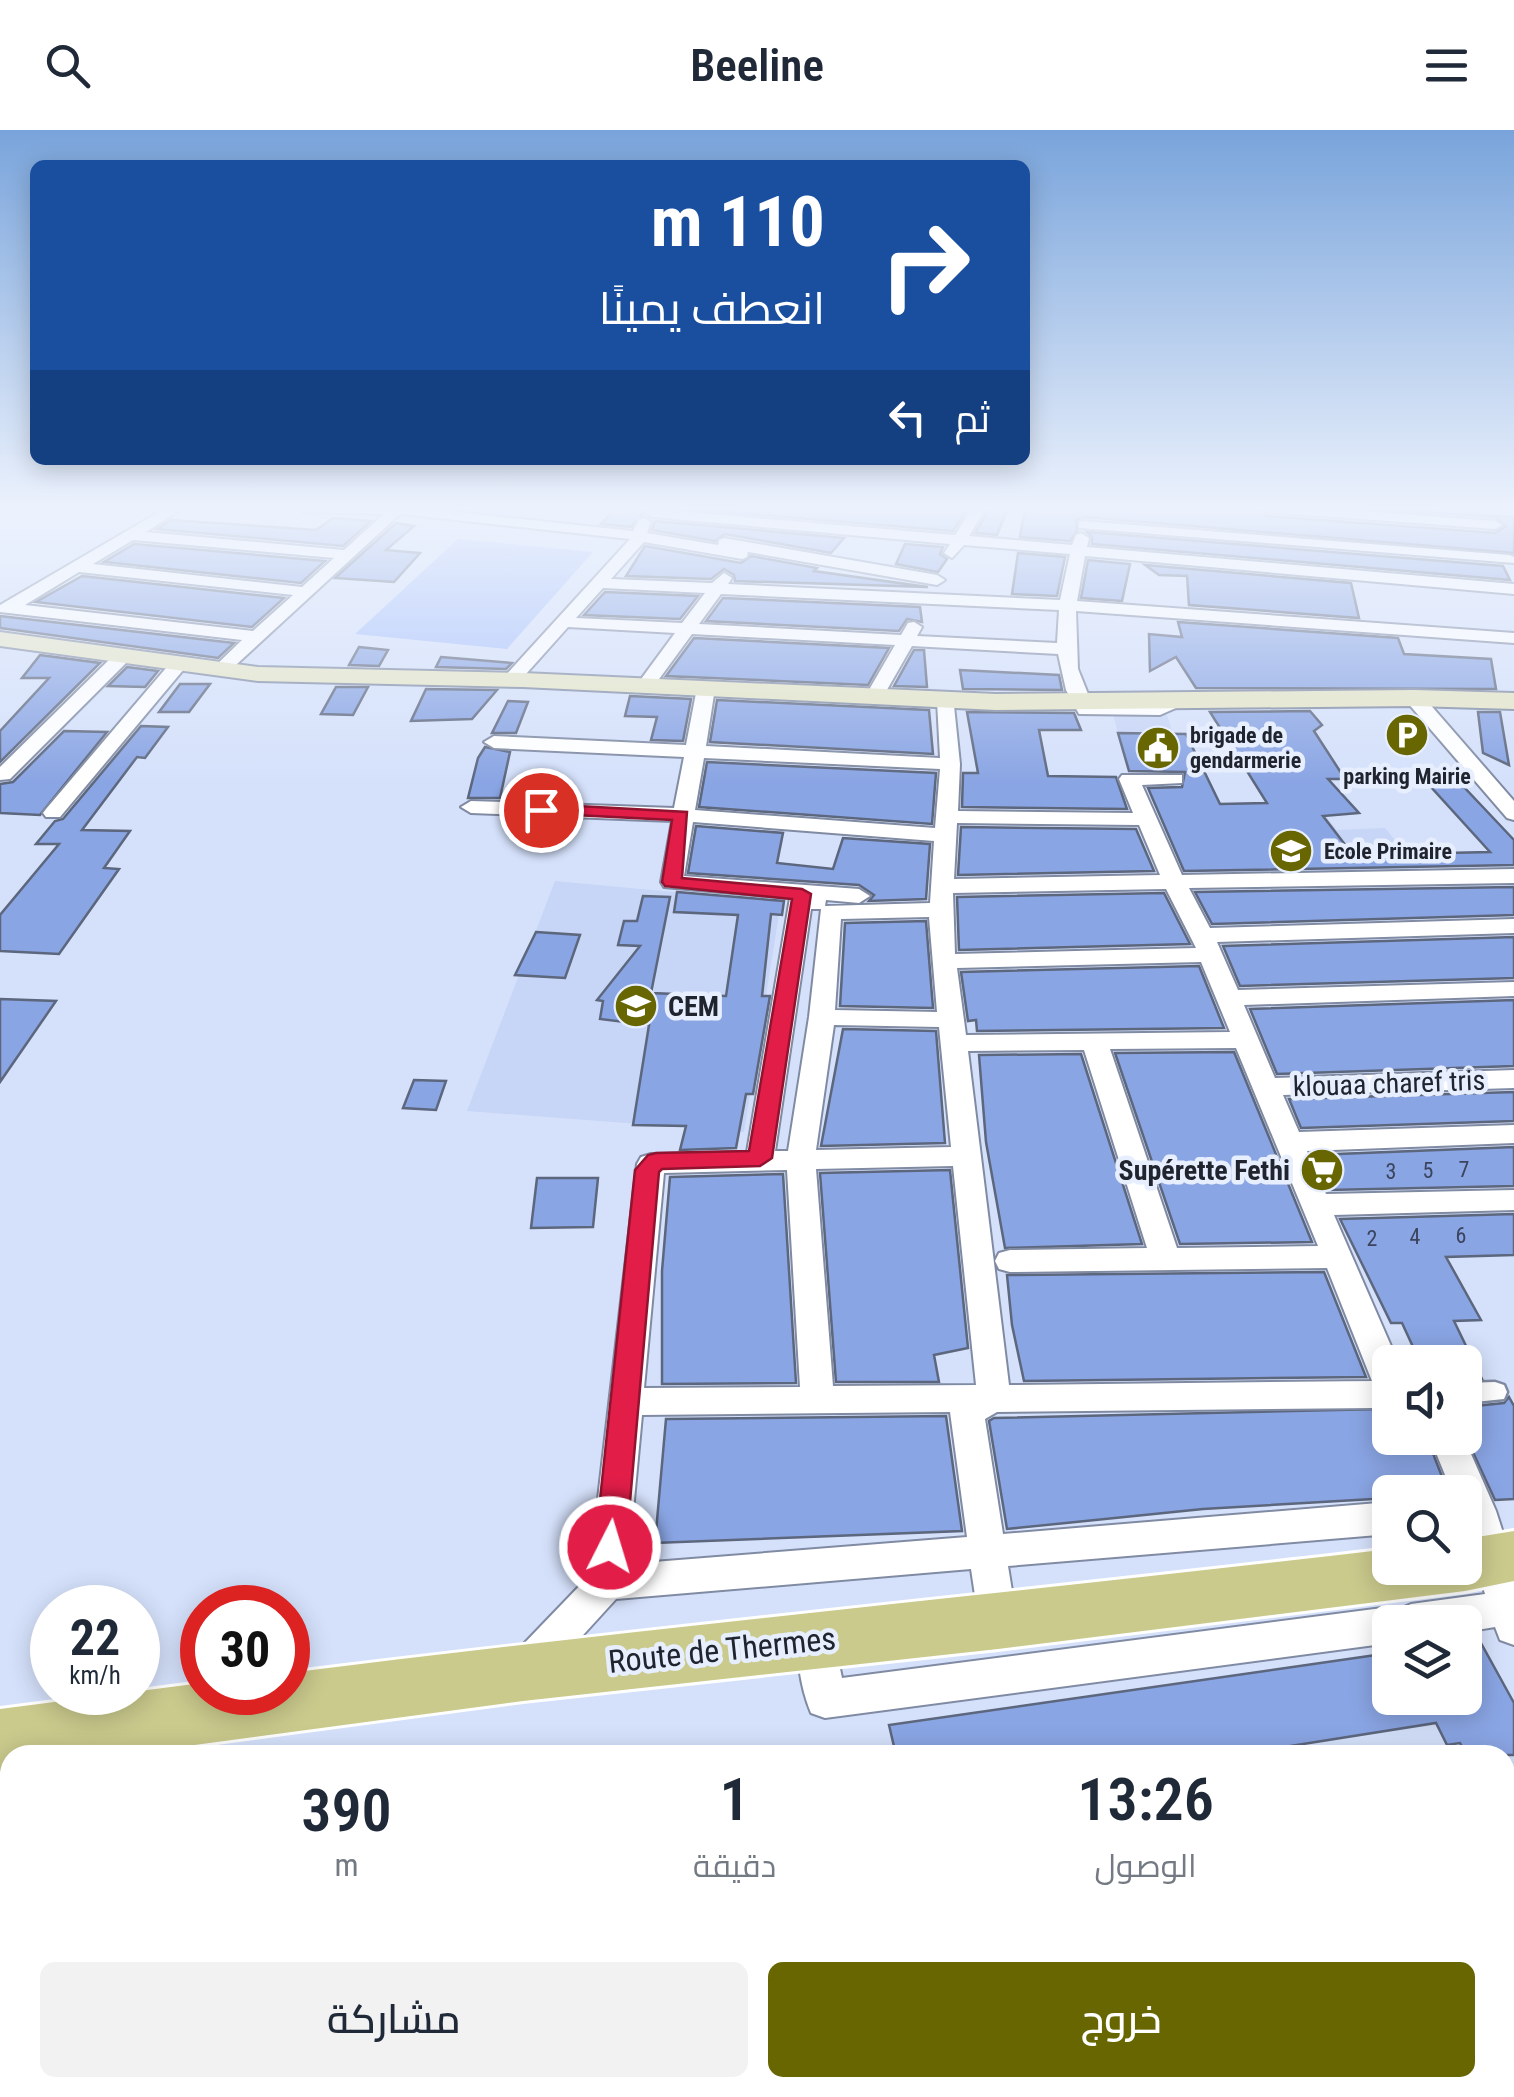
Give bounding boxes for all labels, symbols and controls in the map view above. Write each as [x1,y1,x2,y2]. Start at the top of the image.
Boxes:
icon: search [40,38,95,93]
icon: menu [1419,38,1474,93]
text: Beeline [690,39,824,92]
text: 110 m [651,181,825,263]
icon: right [860,200,990,330]
text: انعطف يمينًا [599,282,825,335]
icon: left [880,390,935,445]
text: ثم [955,397,990,441]
parking icon: parking Mairie [1384,712,1430,758]
place label: brigade de gendarmerie [1190,723,1301,773]
public building icon: brigade de gendarmerie [1135,725,1181,771]
place label: parking Mairie [1343,764,1471,789]
pin [499,768,584,853]
icon: arrive [514,783,569,838]
school or university icon: Ecole Primaire [1268,828,1314,874]
place label: Ecole Primaire [1324,839,1452,864]
school or university icon: CEM [613,983,659,1029]
place label: CEM [668,990,719,1023]
street label: klouaa charef tris [1292,1064,1486,1103]
supermarket icon: Supérette Fethi [1299,1147,1345,1193]
place label: Supérette Fethi [1119,1154,1290,1187]
house number: 7 [1459,1157,1469,1182]
house number: 5 [1423,1158,1433,1183]
house number: 3 [1386,1159,1396,1184]
house number: 6 [1456,1223,1466,1248]
house number: 4 [1410,1224,1421,1249]
house number: 2 [1367,1226,1377,1251]
map controls [1372,1345,1482,1715]
button: sound [1372,1345,1482,1455]
button: search [1372,1475,1482,1585]
position arrow [558,1495,662,1599]
speed limit sign: 30 [180,1585,310,1715]
button: layers [1372,1605,1482,1715]
text: 22 [70,1609,120,1667]
street label: Route de Thermes [606,1619,838,1681]
text: km/h [69,1661,121,1690]
text: 1 [719,1764,750,1835]
text: 13:26 [1077,1764,1214,1835]
text: 390 [301,1775,392,1846]
text: m [334,1846,359,1884]
text: دقيقة [693,1847,776,1885]
text: الوصول [1095,1847,1197,1885]
button: مشاركة [40,1962,748,2077]
button: خروج [768,1962,1475,2077]

